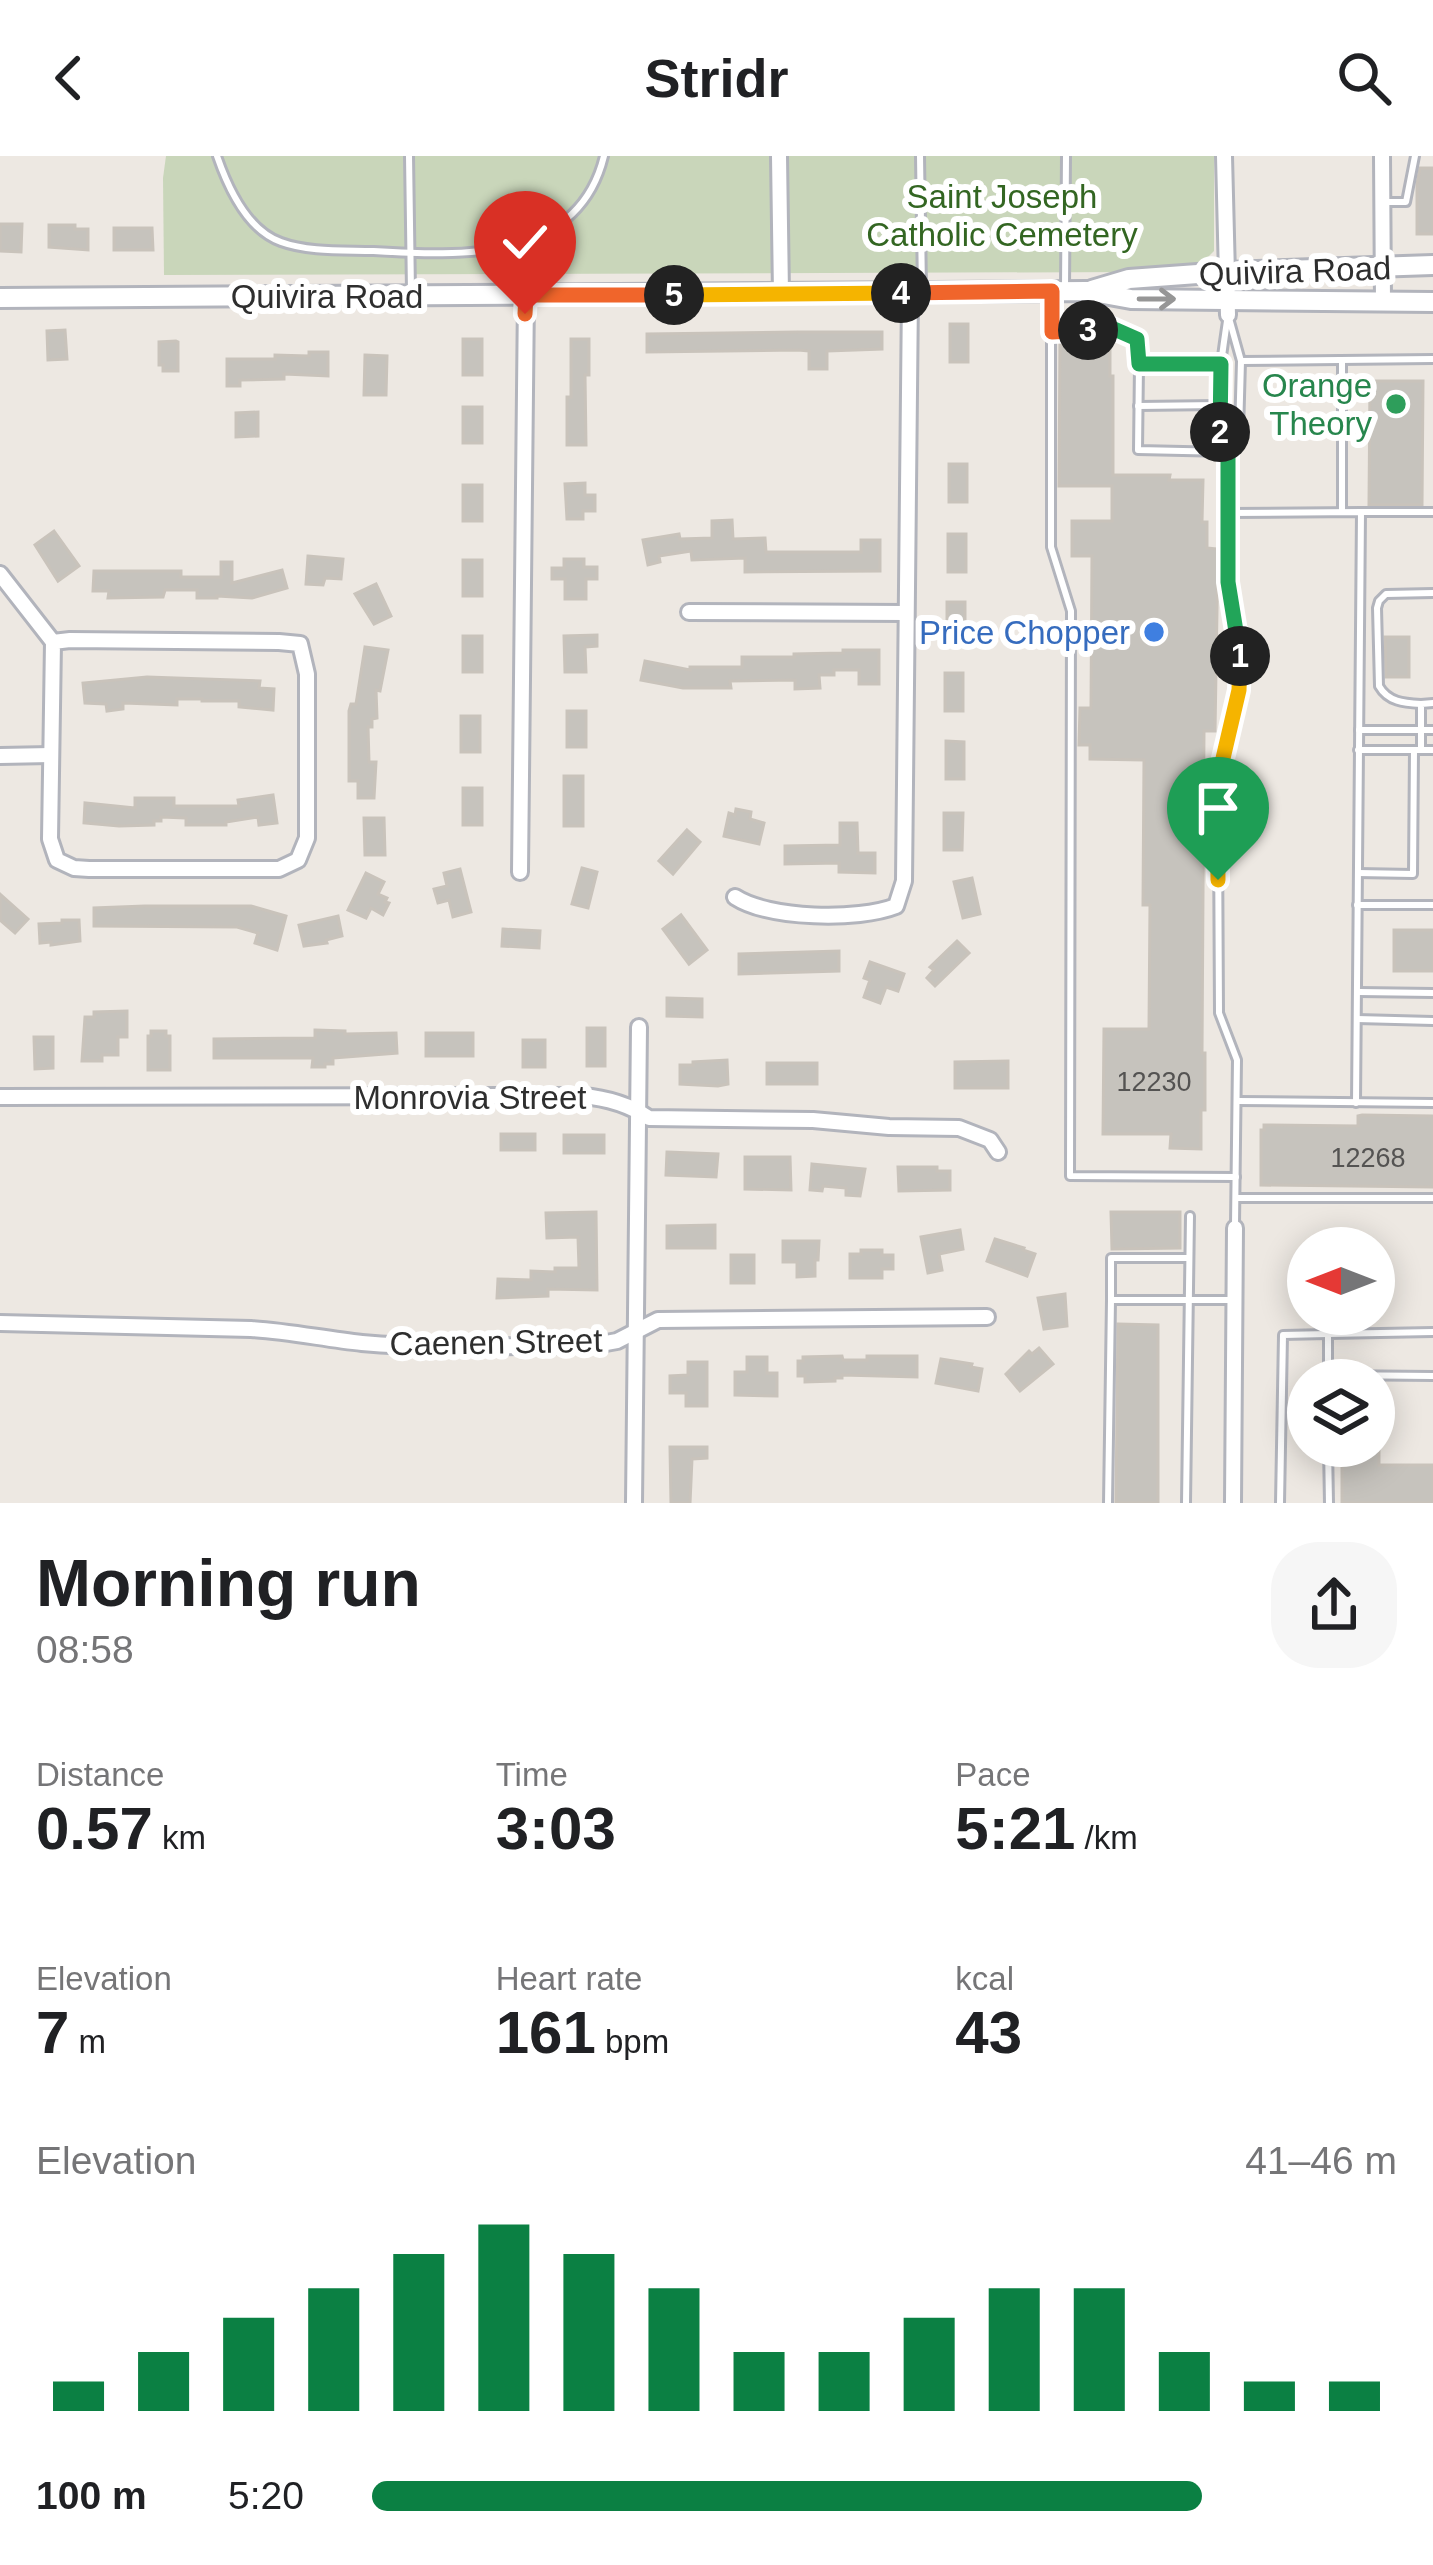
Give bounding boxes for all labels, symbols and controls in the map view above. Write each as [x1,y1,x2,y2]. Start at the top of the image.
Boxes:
icon: back [36,45,102,111]
icon: search [1331,45,1397,111]
text: Stridr [644,48,789,108]
park label: Saint Joseph Catholic Cemetery [866,178,1138,253]
pin [474,191,576,314]
icon: check [492,209,558,275]
street label: Quivira Road [1198,249,1392,293]
pin: 4 [871,263,931,323]
pin: 5 [644,265,704,325]
text: 4 [892,274,910,311]
text: 5 [665,276,683,313]
street label: Quivira Road [231,278,423,315]
one-way arrow [1137,288,1176,310]
pin: 3 [1058,300,1118,360]
text: 3 [1079,311,1097,348]
place label: Orange Theory [1262,367,1372,442]
marker: Orange Theory [1383,391,1409,417]
pin: 2 [1190,402,1250,462]
text: 2 [1211,413,1229,450]
place label: Price Chopper [919,614,1130,651]
marker: Price Chopper [1141,619,1167,645]
pin: 1 [1210,626,1270,686]
text: 1 [1231,637,1249,674]
pin [1167,757,1269,880]
icon: arrive [1185,775,1251,841]
house number: 12230 [1116,1067,1192,1097]
street label: Monrovia Street [354,1079,586,1116]
house number: 12268 [1330,1143,1406,1173]
north arrow [1287,1227,1395,1335]
map controls [1287,1227,1395,1467]
street label: Caenen Street [389,1322,603,1362]
button: layers [1287,1359,1395,1467]
button: share [1271,1542,1397,1668]
text: Morning run [36,1546,421,1620]
text: 08:58 [36,1628,134,1671]
text: Distance [36,1756,164,1793]
text: Time [496,1756,568,1793]
text: Pace [955,1756,1031,1793]
text: 0.57 [36,1795,153,1862]
text: 3:03 [496,1795,616,1862]
text: 5:21 [955,1795,1075,1862]
text: km [153,1819,206,1856]
text: /km [1075,1819,1138,1856]
text: Elevation [36,1960,172,1997]
text: Heart rate [496,1960,642,1997]
text: kcal [955,1960,1014,1997]
text: 7 [36,1999,69,2066]
text: 161 [496,1999,596,2066]
text: 43 [955,1999,1022,2066]
text: m [69,2023,106,2060]
text: bpm [596,2023,669,2060]
text: Elevation [36,2139,196,2182]
text: 41–46 m [1245,2139,1397,2182]
text: 100 m [36,2474,147,2517]
text: 5:20 [228,2474,304,2517]

